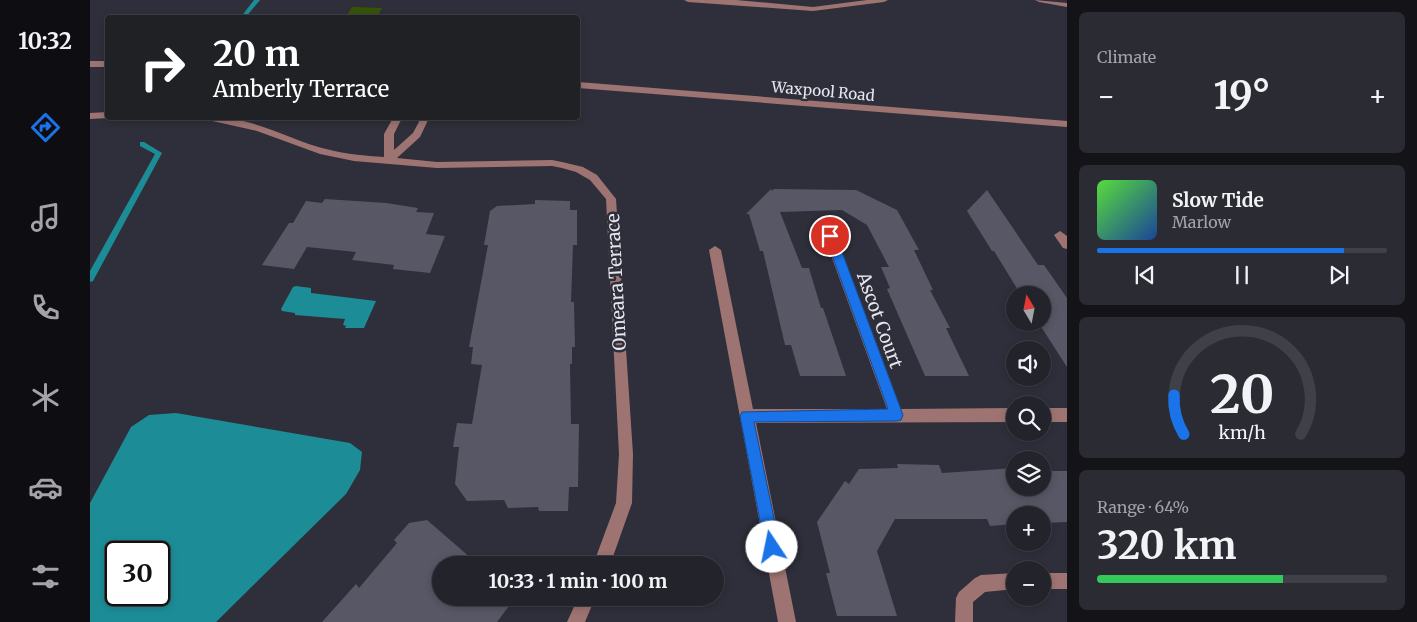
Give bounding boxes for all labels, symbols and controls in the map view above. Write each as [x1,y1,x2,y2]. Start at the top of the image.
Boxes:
text: 10:32 [18,27,72,55]
text: 20 m [213,32,300,76]
icon: right [130,35,195,100]
text: Climate [1097,47,1156,67]
text: 19° [1214,72,1271,119]
text: Amberly Terrace [213,75,389,103]
street label: Waxpool Road [770,77,875,105]
text: − [1097,78,1116,114]
text: + [1368,78,1387,114]
icon: directions [28,110,63,145]
text: Slow Tide [1172,188,1264,212]
icon: music [28,200,63,235]
text: Marlow [1172,212,1231,232]
street label: Omeara Terrace [601,213,631,351]
pin [809,215,851,257]
icon: arrive [816,222,844,250]
icon: previous [1131,261,1159,289]
icon: pause [1228,261,1256,289]
icon: next [1325,261,1353,289]
street label: Ascot Court [852,268,908,371]
north arrow [1006,286,1051,331]
map controls [1006,286,1051,606]
icon: phone [28,290,63,325]
button: sound [1006,341,1051,386]
text: 20 [1210,362,1274,427]
icon: climate [28,380,63,415]
button: search [1006,396,1051,441]
text: km/h [1218,421,1266,444]
button: layers [1006,451,1051,496]
icon: car [28,470,63,505]
text: Range · 64% [1097,497,1189,517]
button: + [1006,506,1051,551]
position arrow [745,520,797,572]
text: 320 km [1097,522,1237,569]
speed limit sign: 30 [105,541,170,606]
icon: filters [28,559,63,594]
button: − [1006,561,1051,606]
text: 10:33 · 1 min · 100 m [489,569,667,593]

